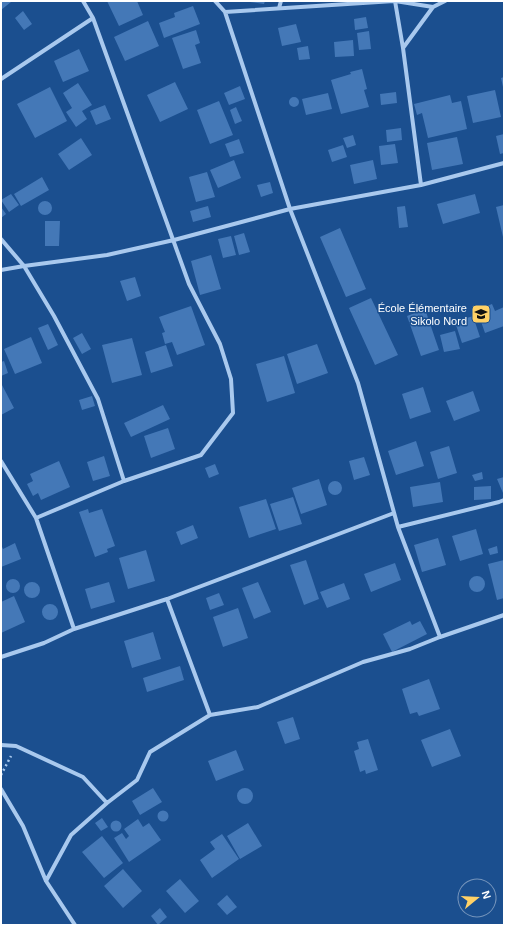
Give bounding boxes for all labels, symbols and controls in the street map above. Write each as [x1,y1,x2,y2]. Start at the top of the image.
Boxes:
place label: École Élémentaire Sikolo Nord [378,302,467,327]
school or university icon: École Élémentaire Sikolo Nord [470,303,492,325]
north arrow [457,878,497,918]
text: N [480,889,493,901]

